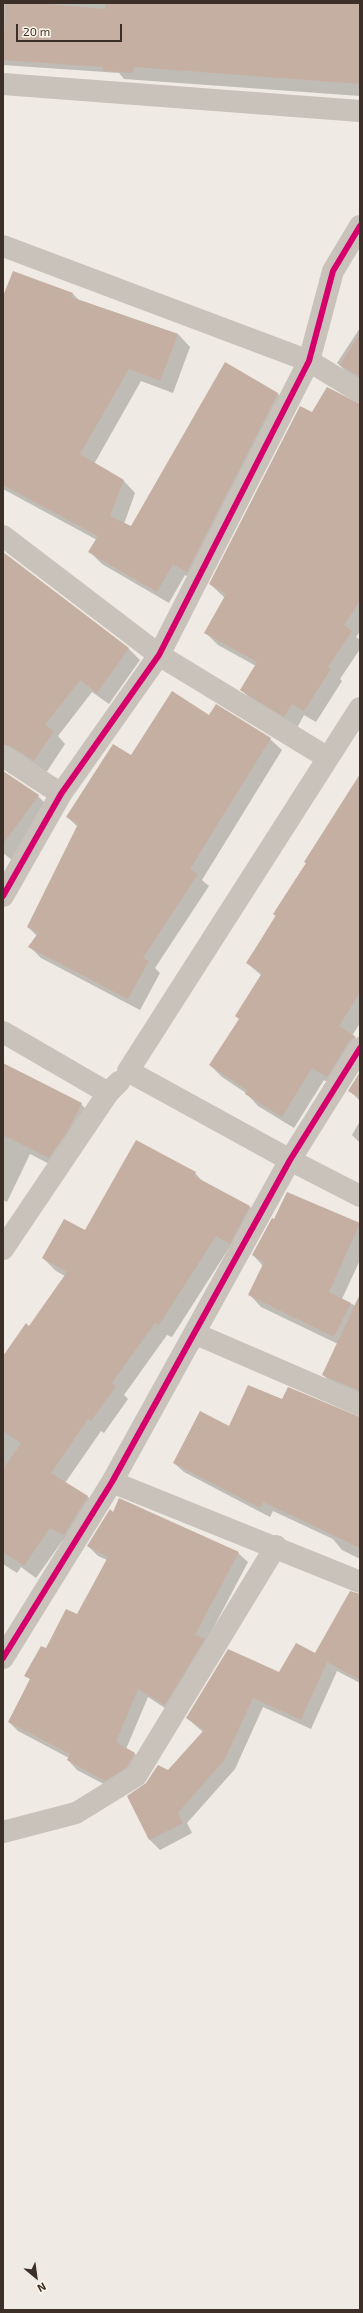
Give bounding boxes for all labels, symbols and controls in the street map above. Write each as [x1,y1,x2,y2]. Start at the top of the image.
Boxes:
scale bar [18,16,124,42]
text: 20 m [23,24,50,38]
north arrow [16,2257,56,2297]
text: N [35,2280,49,2296]

